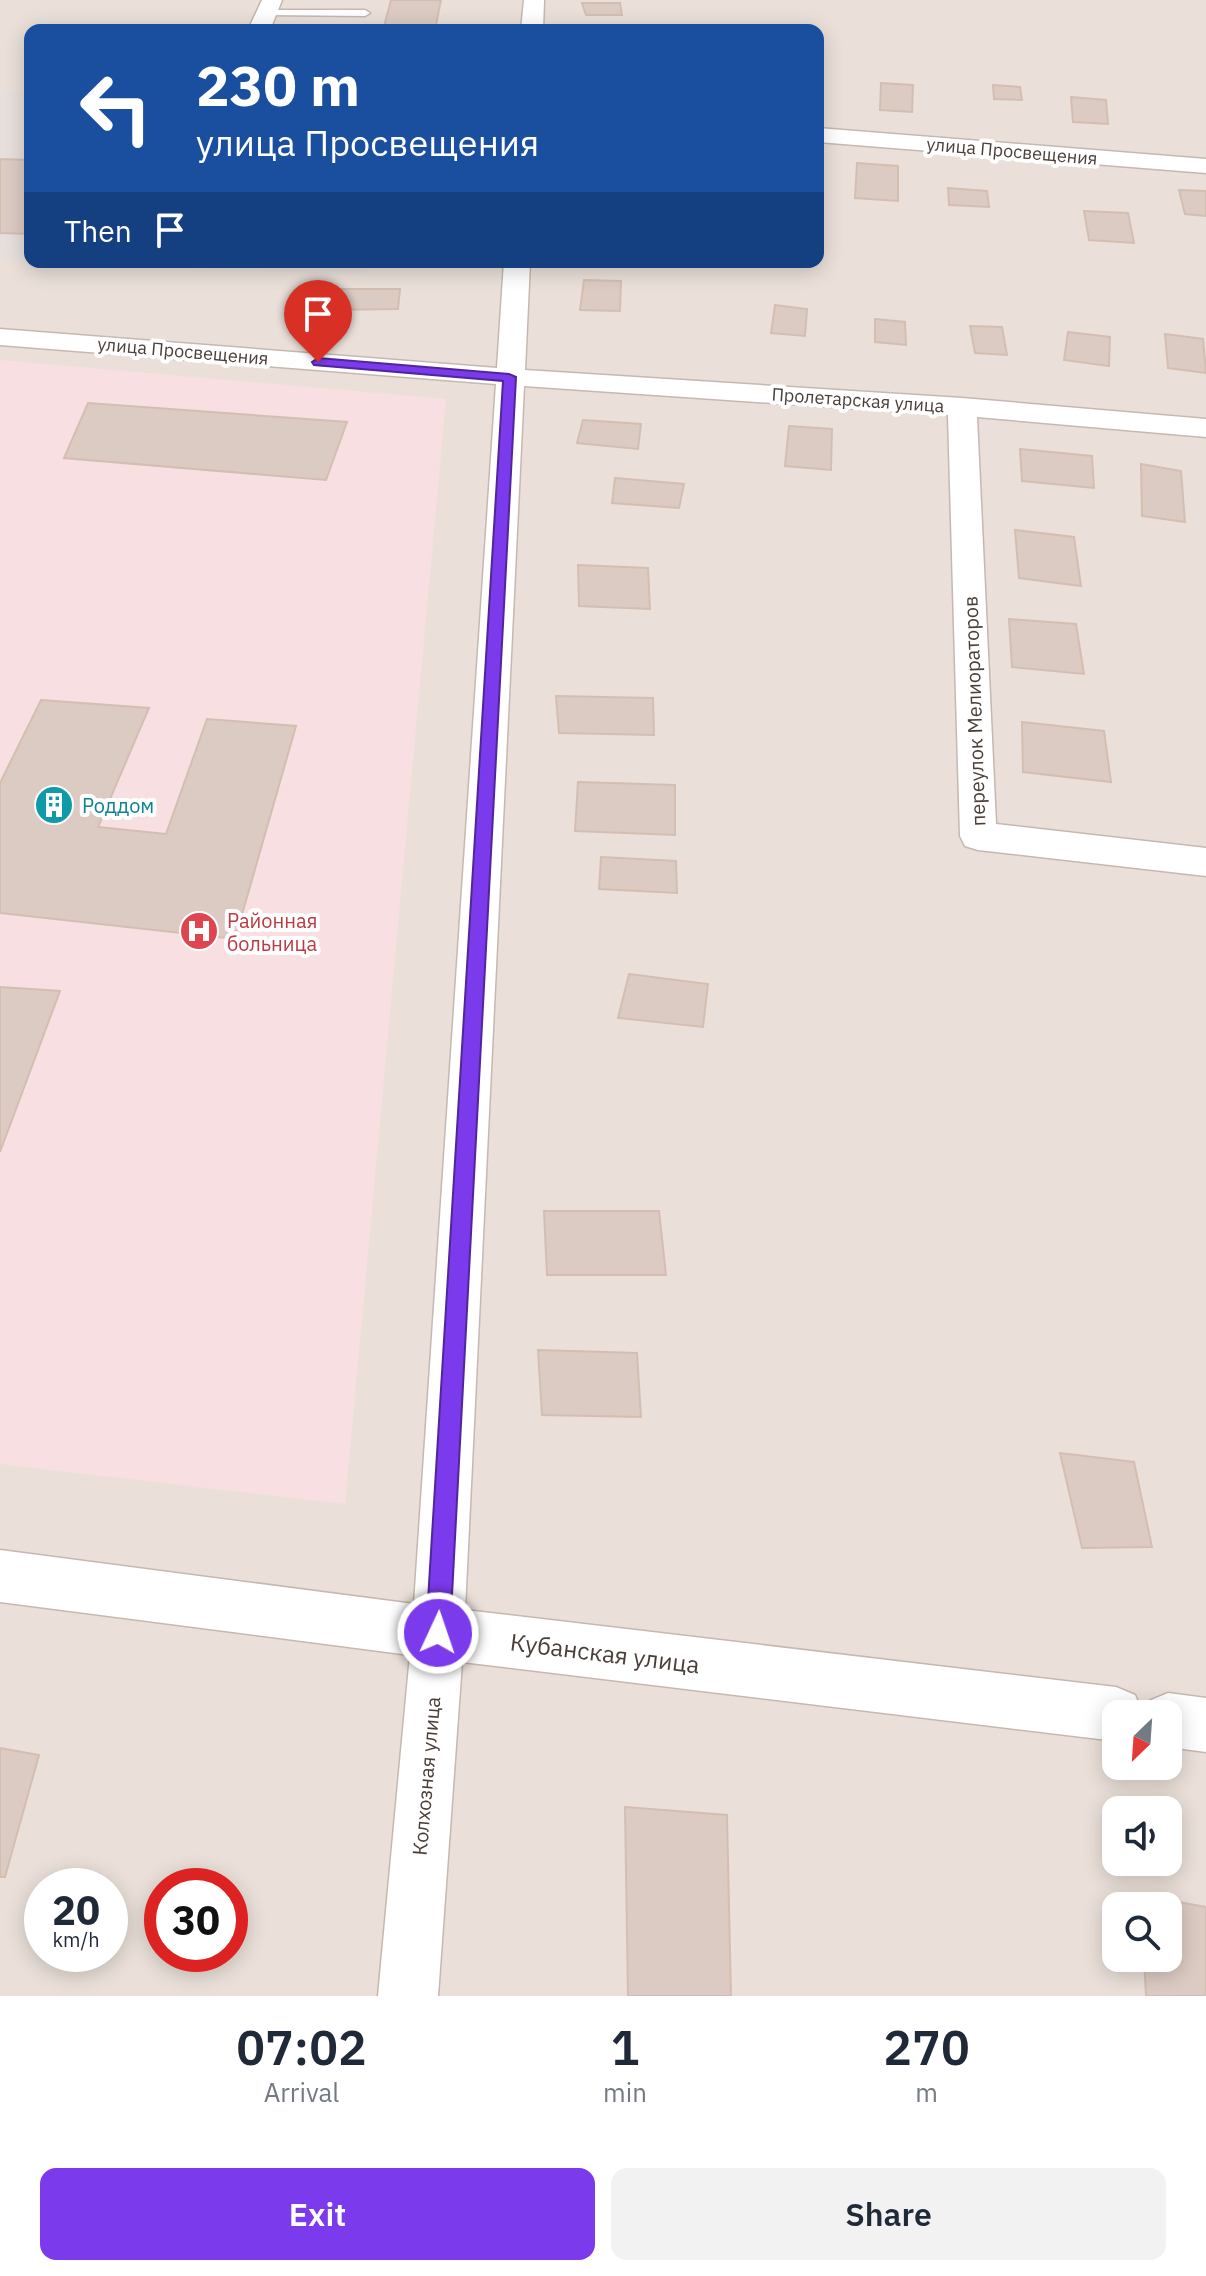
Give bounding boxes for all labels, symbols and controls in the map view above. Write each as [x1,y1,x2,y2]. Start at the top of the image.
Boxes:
text: 230 m [196,49,360,121]
icon: left [64,56,168,160]
text: улица Просвещения [196,119,539,166]
street label: улица Просвещения [926,132,1098,170]
icon: arrive [148,208,192,252]
text: Then [64,211,132,250]
pin [284,280,352,362]
icon: arrive [296,292,340,336]
street label: улица Просвещения [97,332,269,370]
street label: Пролетарская улица [771,382,946,418]
street label: переулок Мелиораторов [956,595,992,827]
building icon: Роддом [33,784,75,826]
place label: Роддом [82,792,154,819]
place label: Районная больница [227,907,318,957]
hospital icon: Районная больница [178,910,220,952]
position arrow [396,1591,480,1675]
street label: Кубанская улица [508,1626,702,1681]
street label: Колхозная улица [406,1695,446,1857]
north arrow [1102,1700,1182,1780]
map controls [1102,1700,1182,1972]
button: sound [1102,1796,1182,1876]
speed limit sign: 30 [144,1868,248,1972]
text: 20 [52,1884,100,1936]
button: search [1102,1892,1182,1972]
text: km/h [52,1926,100,1953]
text: 07:02 [236,2016,367,2078]
text: 1 [611,2016,639,2078]
text: 270 [883,2016,970,2078]
text: Arrival [264,2075,339,2109]
text: min [603,2075,647,2109]
text: m [915,2075,938,2109]
button: Exit [40,2168,595,2260]
button: Share [611,2168,1166,2260]

